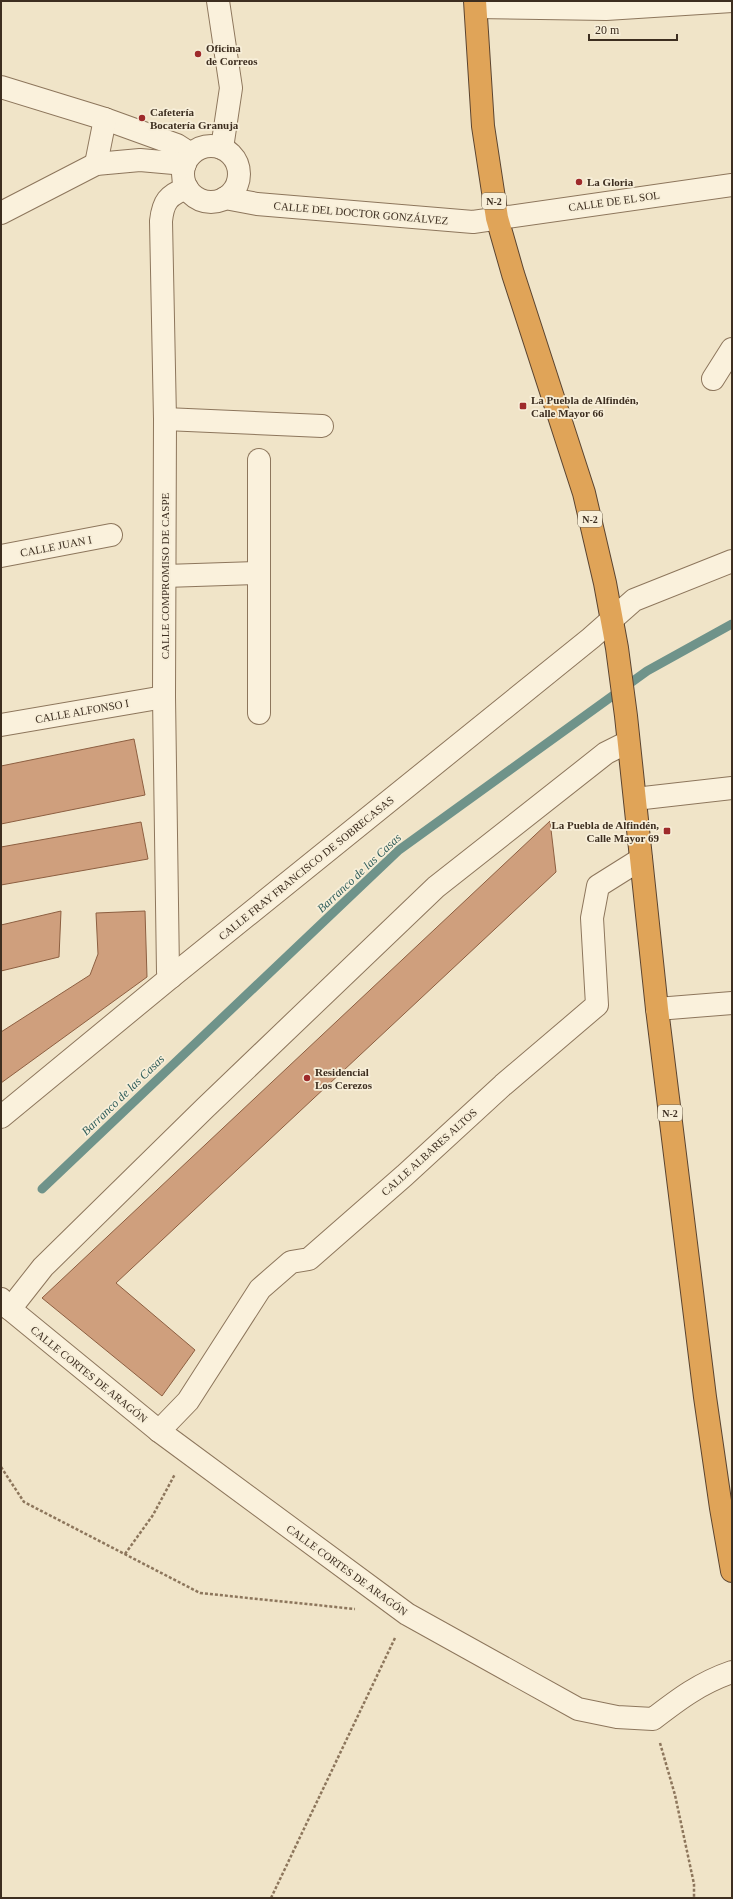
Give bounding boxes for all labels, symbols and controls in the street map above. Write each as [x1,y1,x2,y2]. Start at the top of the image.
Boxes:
scale bar [589,16,677,42]
text: 20 m [595,23,620,37]
place label: Oficina de Correos [206,42,258,67]
marker: Oficina de Correos [193,49,203,59]
place label: Cafetería Bocatería Granuja [150,106,239,131]
marker: Cafetería Bocatería Granuja [137,113,147,123]
place label: La Gloria [587,176,634,188]
marker: La Gloria [574,177,584,187]
street label: CALLE DE EL SOL [568,189,661,213]
road number: N-2 [482,193,506,209]
street label: CALLE DEL DOCTOR GONZÁLVEZ [273,199,449,227]
place label: La Puebla de Alfindén, Calle Mayor 66 [531,394,639,419]
marker: La Puebla de Alfindén, Calle Mayor 66 [518,401,528,411]
street label: CALLE COMPROMISO DE CASPE [159,492,171,659]
road number: N-2 [578,511,602,527]
street label: CALLE JUAN I [19,533,93,559]
street label: CALLE ALFONSO I [34,697,130,725]
street label: CALLE FRAY FRANCISCO DE SOBRECASAS [216,794,396,942]
place label: La Puebla de Alfindén, Calle Mayor 69 [551,819,659,844]
marker: La Puebla de Alfindén, Calle Mayor 69 [662,826,672,836]
water label: Barranco de las Casas [314,830,404,916]
water label: Barranco de las Casas [79,1052,168,1138]
place label: Residencial Los Cerezos [315,1066,373,1091]
marker: Residencial Los Cerezos [302,1073,312,1083]
road number: N-2 [658,1105,682,1121]
street label: CALLE ALBARES ALTOS [379,1106,479,1198]
street label: CALLE CORTES DE ARAGÓN [28,1323,150,1425]
street label: CALLE CORTES DE ARAGÓN [284,1522,410,1618]

